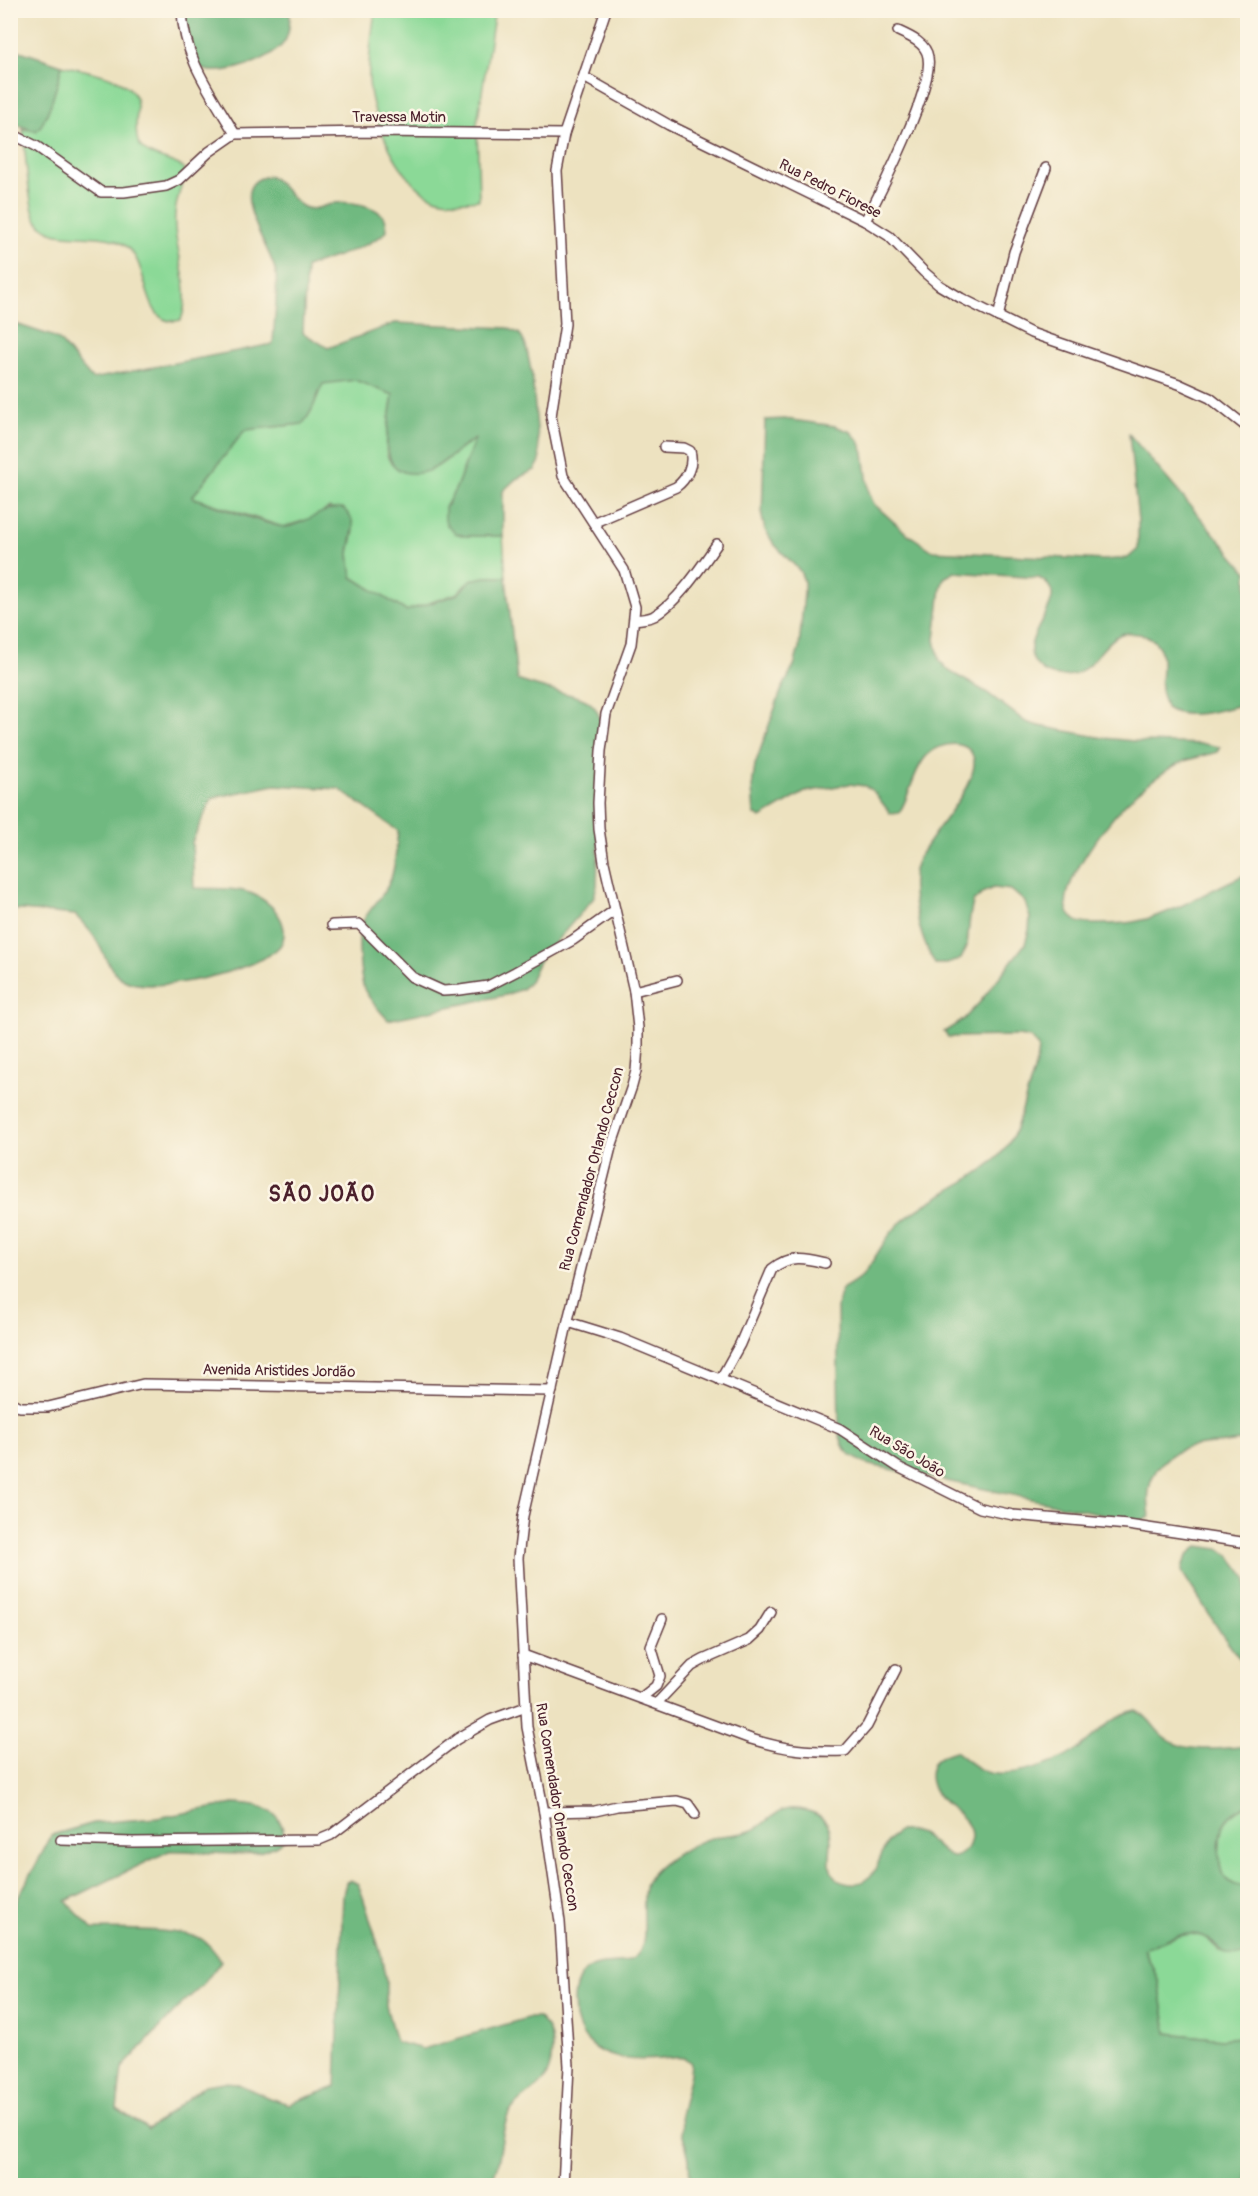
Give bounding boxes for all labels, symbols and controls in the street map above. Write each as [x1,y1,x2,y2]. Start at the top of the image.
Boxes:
street label: Travessa Motin [352,108,446,127]
street label: Rua Pedro Fiorese [776,155,885,223]
street label: Rua Comendador Orlando Ceccon [556,1065,628,1273]
district label: SÃO JOÃO [268,1181,376,1208]
street label: Avenida Aristides Jordão [202,1360,356,1382]
street label: Rua São João [866,1422,948,1482]
street label: Rua Comendador Orlando Ceccon [531,1702,583,1912]

